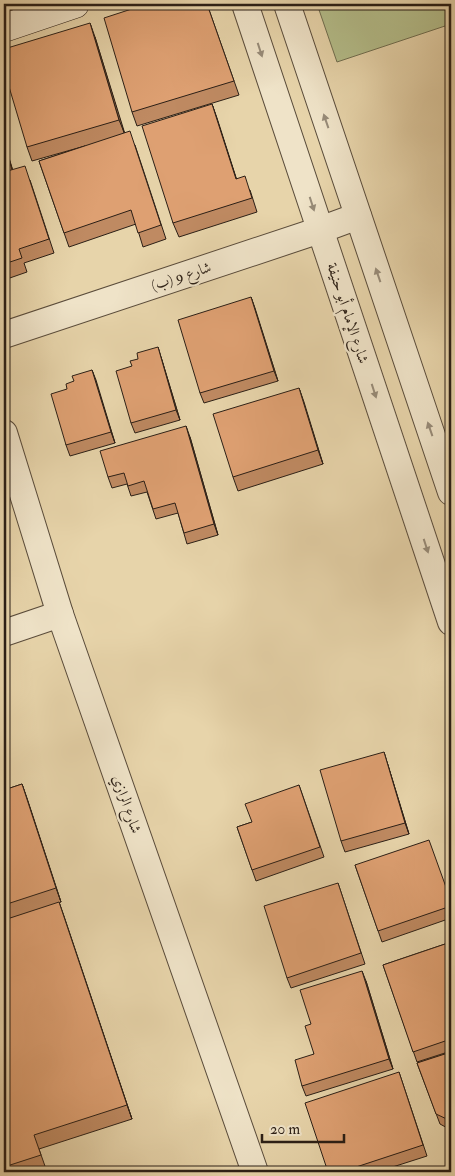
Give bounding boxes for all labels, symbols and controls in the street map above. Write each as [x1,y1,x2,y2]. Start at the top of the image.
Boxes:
one-way arrow [256,43,264,58]
one-way arrow [322,114,329,129]
one-way arrow [308,197,316,212]
street label: شارع 9 (ب) [149,258,215,298]
street label: شارع الإمام أبو حنيفة [319,260,375,367]
one-way arrow [374,268,381,283]
one-way arrow [371,384,378,399]
one-way arrow [426,422,433,437]
one-way arrow [422,538,430,553]
street label: شارع الرازي [105,772,145,837]
scale bar [262,1111,345,1143]
text: 20 m [270,1120,300,1139]

